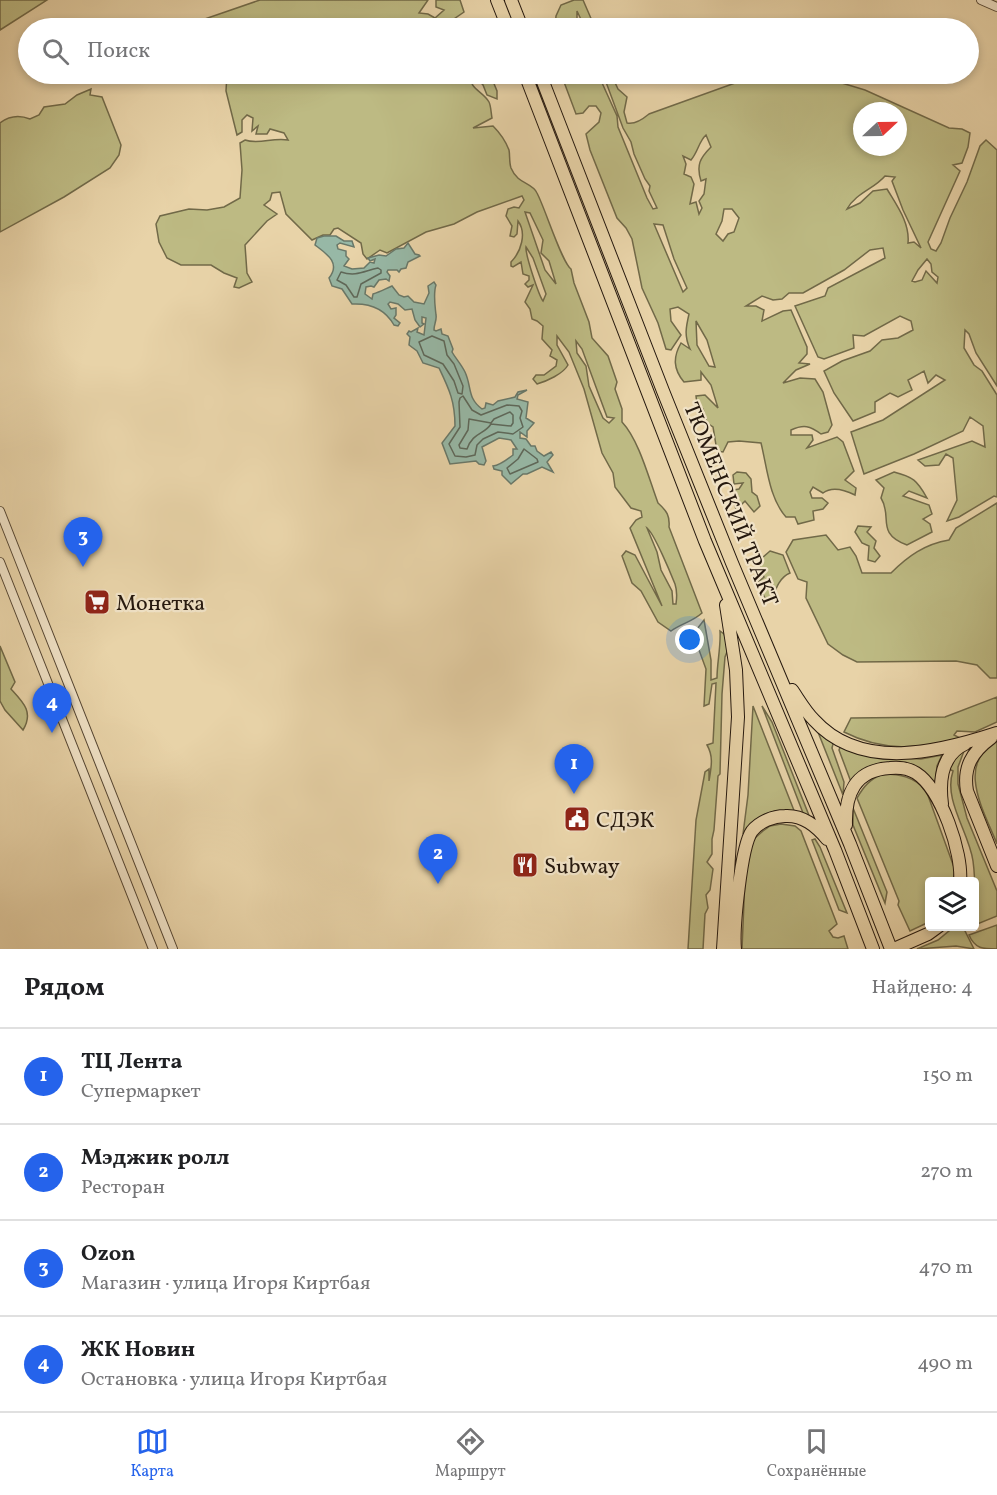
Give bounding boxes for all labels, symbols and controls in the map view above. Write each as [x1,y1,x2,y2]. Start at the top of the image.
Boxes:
search box [18,18,979,84]
icon: search [39,35,72,68]
text: Поиск [87,36,150,67]
north arrow [853,102,907,156]
street label: ТЮМЕНСКИЙ ТРАКТ [674,398,785,612]
pin: 3 [64,518,103,567]
supermarket icon: Монетка [82,587,112,617]
place label: Монетка [116,589,205,620]
your location [675,625,704,654]
pin: 4 [32,684,72,733]
pin: 1 [554,744,594,794]
public building icon: СДЭК [562,804,592,834]
place label: СДЭК [596,806,654,837]
pin: 2 [418,834,458,884]
restaurant icon: Subway [510,850,540,880]
place label: Subway [544,852,620,883]
map controls [925,877,979,931]
button: layers [925,877,979,931]
text: Рядом [24,970,104,1006]
text: Найдено: 4 [872,974,973,1002]
text: ТЦ Лента [81,1047,182,1078]
text: 1 [39,1062,48,1090]
text: 150 m [922,1062,973,1090]
text: Супермаркет [81,1078,201,1106]
text: Мэджик ролл [81,1143,229,1174]
text: 2 [38,1158,49,1186]
text: 270 m [920,1158,973,1186]
text: Ресторан [81,1174,165,1202]
text: Ozon [81,1239,136,1270]
text: 3 [38,1254,49,1282]
text: 470 m [918,1254,973,1282]
text: Магазин · улица Игоря Киртбая [81,1270,370,1298]
text: ЖК Новин [81,1335,195,1366]
text: 4 [37,1350,50,1378]
text: 490 m [917,1350,973,1378]
text: Остановка · улица Игоря Киртбая [81,1366,387,1394]
tab: Карта [131,1425,174,1483]
tab: Маршрут [435,1425,506,1483]
tab: Сохранённые [767,1425,866,1483]

